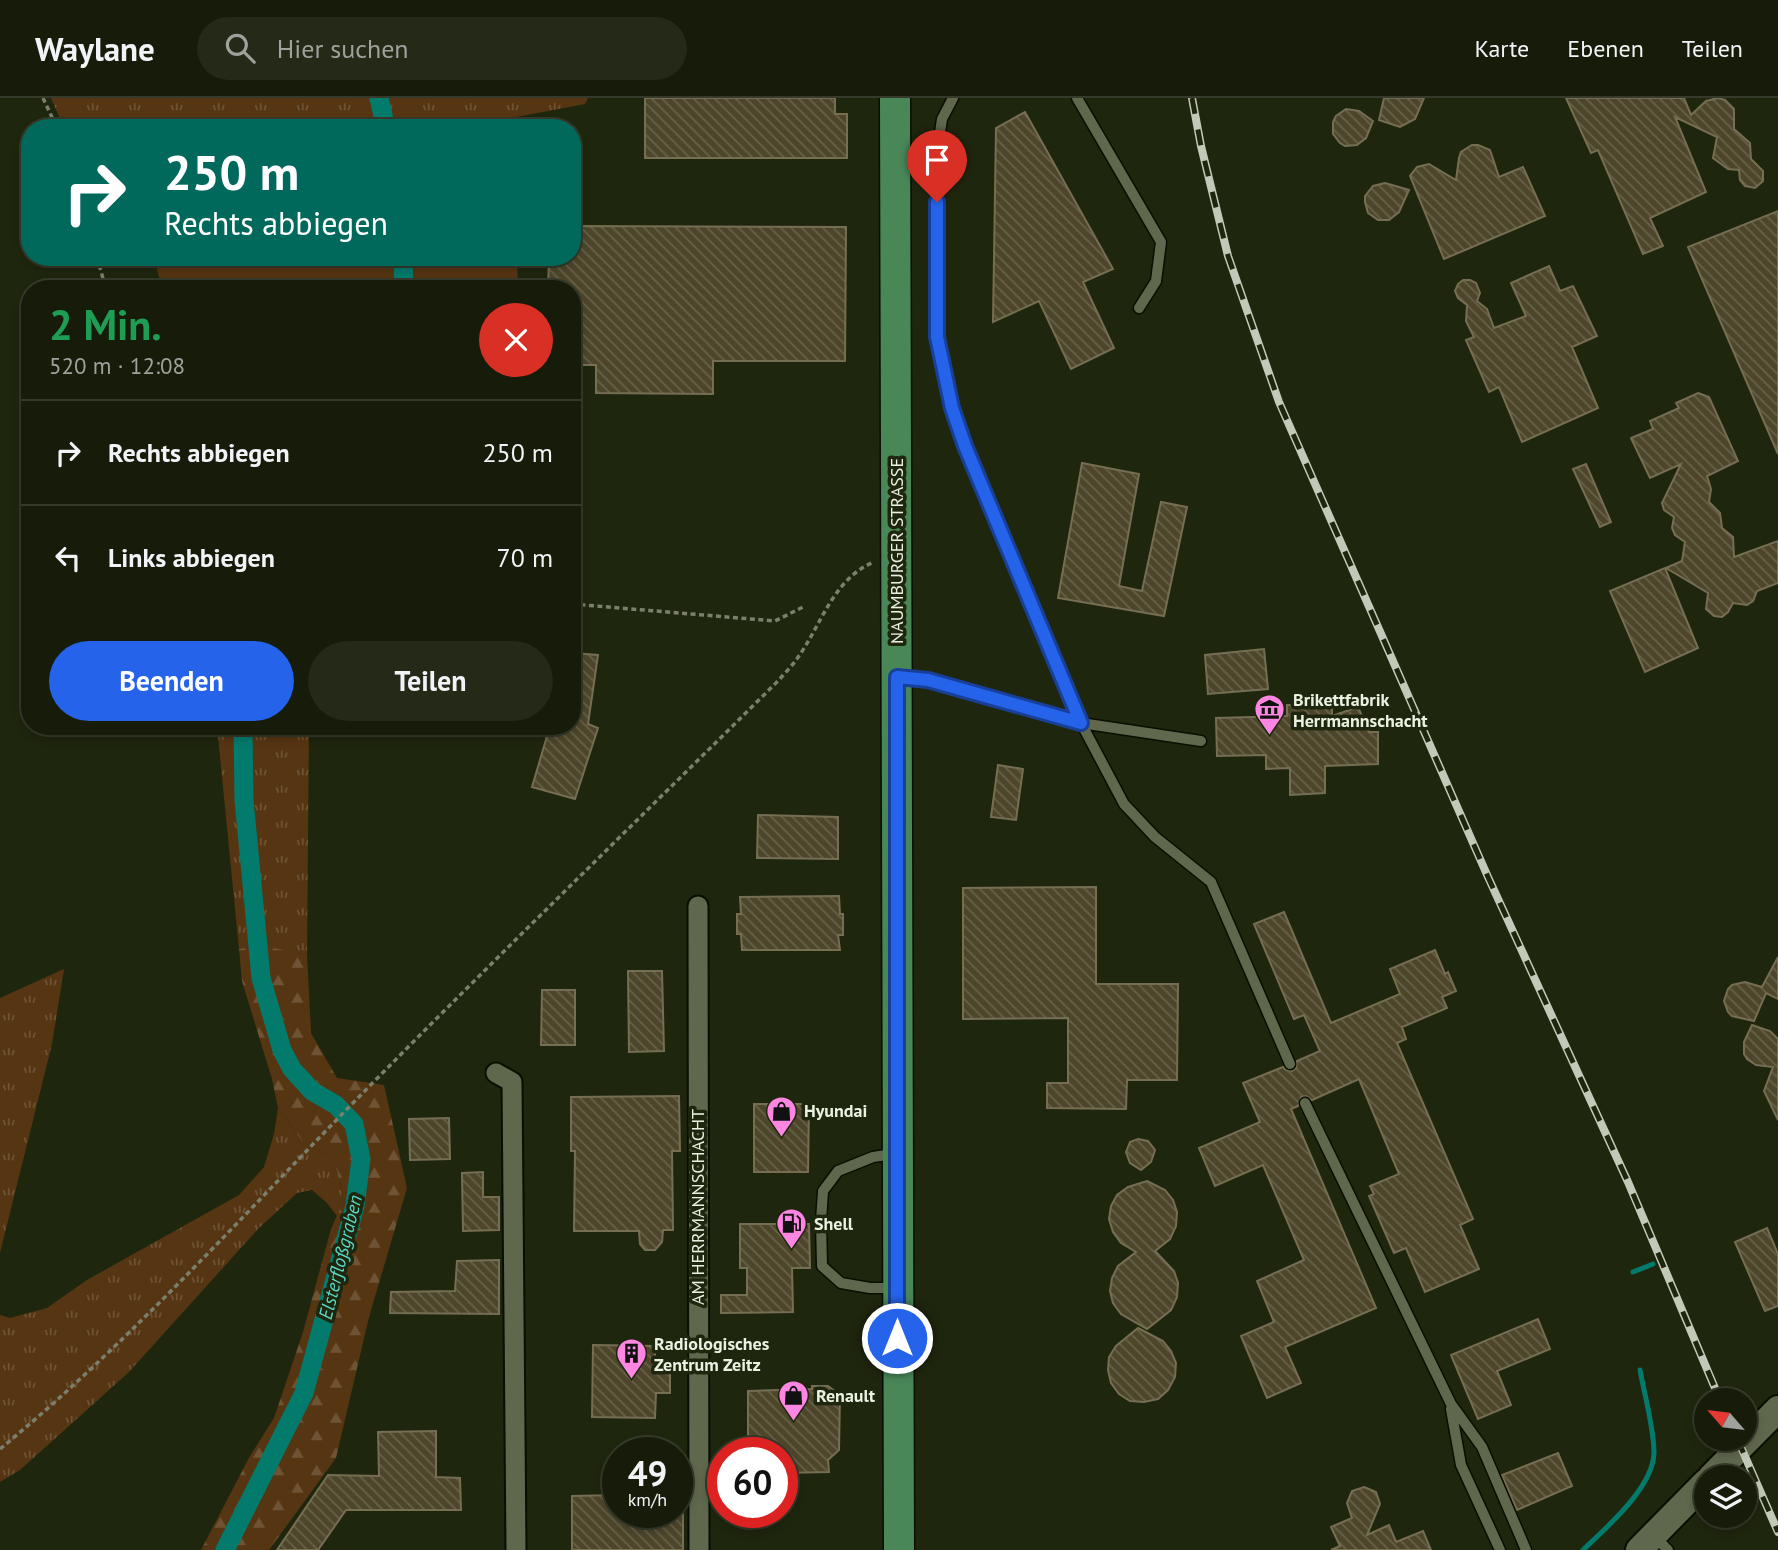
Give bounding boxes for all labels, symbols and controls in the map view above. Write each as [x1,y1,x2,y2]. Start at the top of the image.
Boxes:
search box [197,17,687,80]
text: Waylane [35,27,155,70]
icon: search [221,29,259,67]
text: Hier suchen [277,32,409,65]
text: Karte [1475,33,1529,64]
text: Ebenen [1567,33,1644,64]
text: Teilen [1682,33,1743,64]
pin [907,130,967,202]
text: 250 m [164,140,299,204]
icon: arrive [918,141,956,179]
icon: right [49,147,140,238]
text: Rechts abbiegen [164,202,388,244]
text: 2 Min. [49,297,162,352]
button: close [479,303,553,377]
text: 520 m · 12:08 [49,351,185,380]
icon: right [49,434,87,472]
text: Rechts abbiegen [108,436,290,469]
text: 250 m [482,436,553,469]
street label: NAUMBURGER STRASSE [885,458,908,644]
icon: left [49,539,87,577]
text: Links abbiegen [108,541,275,574]
text: 70 m [497,541,553,574]
button: Beenden [49,641,294,721]
button: Teilen [308,641,553,721]
place label: Brikettfabrik Herrmannschacht [1293,688,1428,732]
museum icon: Brikettfabrik Herrmannschacht [1253,693,1287,737]
shop icon: Hyundai [764,1094,798,1138]
place label: Hyundai [804,1099,867,1122]
street label: AM HERRMANNSCHACHT [686,1109,709,1305]
water label: Elsterfloßgraben [313,1192,367,1322]
fuel station icon: Shell [774,1207,808,1251]
place label: Shell [814,1212,854,1235]
position arrow [860,1301,934,1375]
place label: Radiologisches Zentrum Zeitz [654,1332,770,1376]
building icon: Radiologisches Zentrum Zeitz [614,1337,648,1381]
shop icon: Renault [776,1379,810,1423]
place label: Renault [816,1384,876,1407]
north arrow [1694,1388,1757,1451]
map controls [1694,1388,1757,1528]
speed limit sign: 60 [707,1437,798,1528]
text: 49 [628,1450,667,1496]
button: layers [1694,1465,1757,1528]
text: km/h [628,1488,667,1511]

